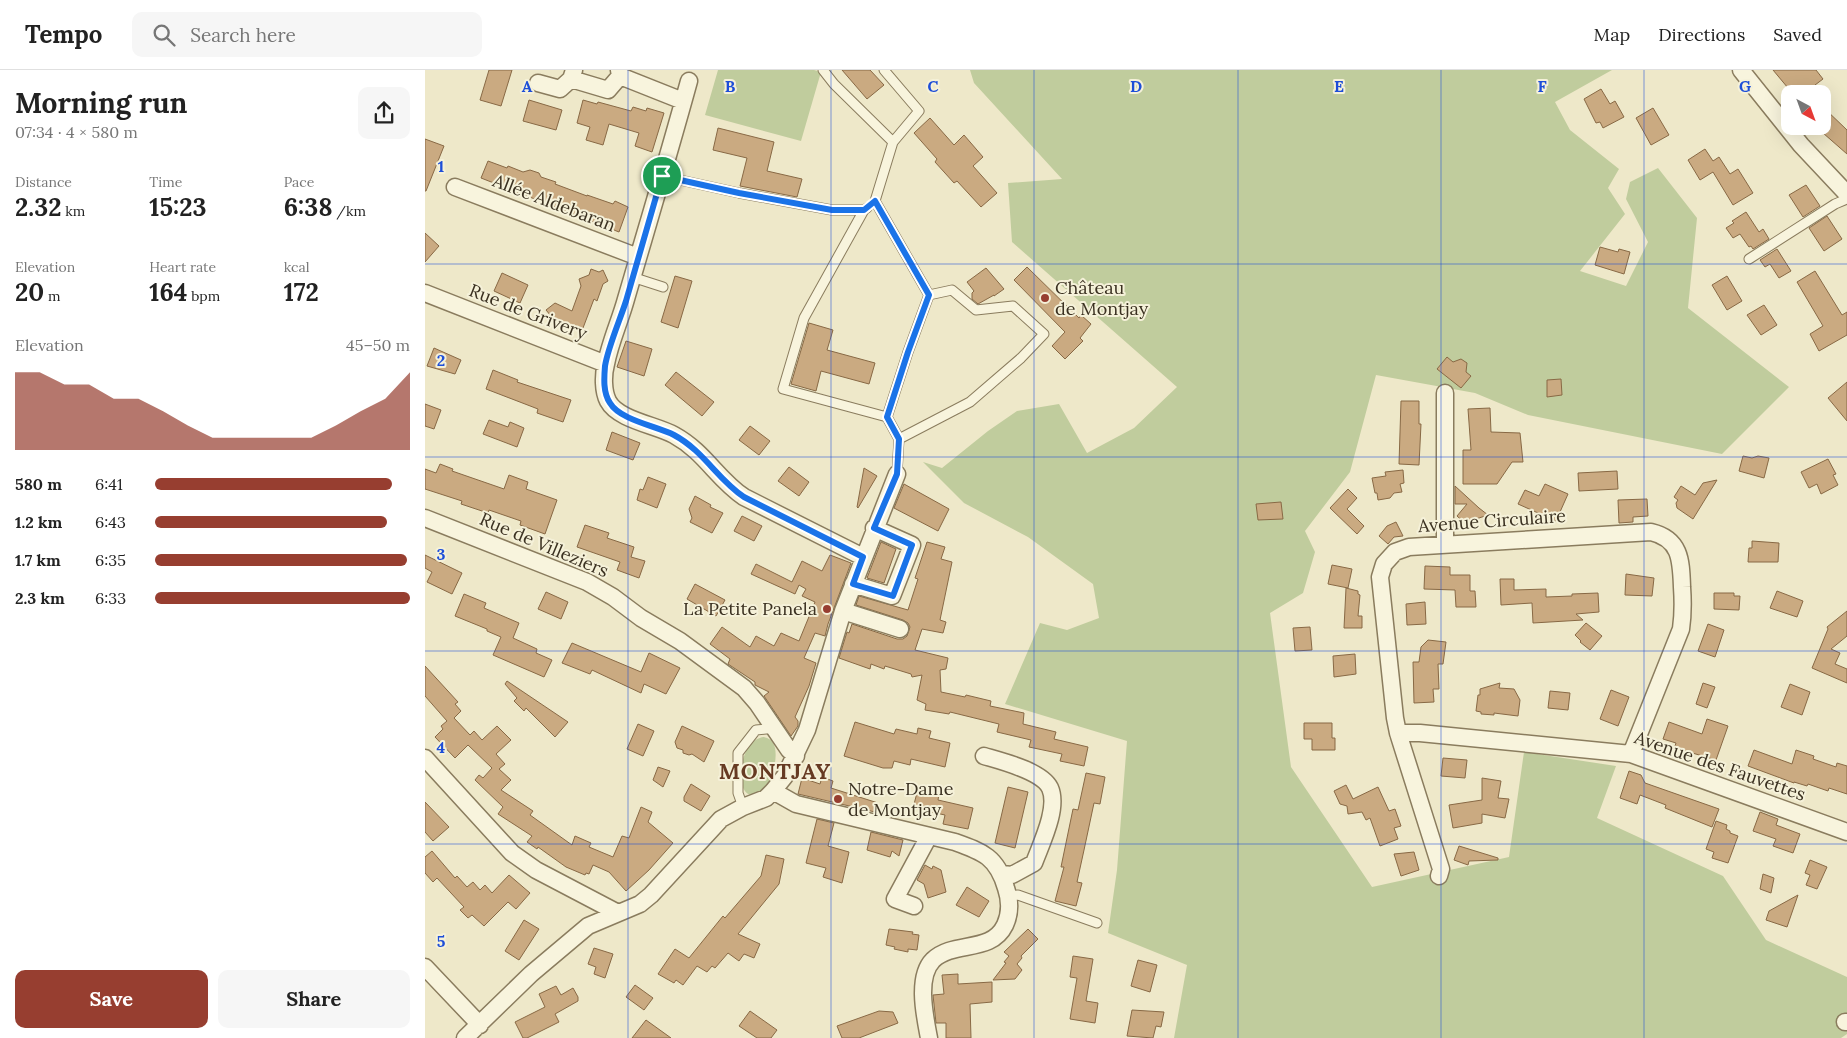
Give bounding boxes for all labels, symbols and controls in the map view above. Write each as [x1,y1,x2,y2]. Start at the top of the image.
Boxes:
search box [132,12,482,57]
text: Tempo [25,19,102,50]
icon: search [150,21,178,49]
text: Search here [190,23,296,47]
text: Map [1594,23,1630,46]
text: Directions [1658,23,1745,46]
text: Saved [1773,23,1822,46]
text: A [522,76,533,96]
text: B [725,76,736,96]
text: C [927,76,939,96]
text: D [1130,76,1142,96]
text: E [1334,76,1344,96]
text: F [1537,76,1547,96]
text: G [1739,76,1751,96]
text: Morning run [15,85,187,121]
north arrow [1781,85,1831,135]
map controls [1781,85,1831,135]
button: share [358,87,410,139]
text: 07:34 · 4 × 580 m [15,122,138,142]
pin [641,155,683,197]
text: 1 [438,156,444,176]
icon: arrive [648,162,676,190]
street label: Allée Aldebaran [489,168,619,237]
text: Distance [15,173,72,191]
text: Time [149,173,182,191]
text: Pace [284,173,314,191]
text: 2.32 [15,191,61,223]
text: 15:23 [149,191,207,223]
text: 6:38 [284,191,333,223]
text: km [61,202,85,220]
text: /km [333,202,366,220]
text: Elevation [15,258,75,276]
text: Heart rate [149,258,216,276]
text: kcal [284,258,310,276]
text: 20 [15,276,44,308]
text: 164 [149,276,188,308]
text: 172 [284,276,319,308]
place label: Château de Montjay [1055,276,1149,320]
street label: Rue de Grivery [466,278,591,345]
text: m [44,287,60,305]
text: bpm [188,287,220,305]
marker: Château de Montjay [1039,292,1051,304]
text: Elevation [15,335,84,355]
text: 45–50 m [346,335,410,355]
text: 2 [437,350,445,370]
text: 580 m [15,474,62,494]
text: 6:41 [95,474,123,494]
street label: Avenue Circulaire [1416,504,1567,537]
street label: Rue de Villeziers [476,507,612,582]
text: 1.2 km [15,512,62,532]
text: 6:43 [95,512,126,532]
text: 3 [437,544,446,564]
text: 1.7 km [15,550,61,570]
text: 6:35 [95,550,126,570]
text: 2.3 km [15,588,65,608]
text: 6:33 [95,588,126,608]
place label: La Petite Panela [683,597,817,620]
marker: La Petite Panela [821,603,833,615]
street label: Avenue des Fauvettes [1631,725,1809,806]
text: 4 [437,737,446,757]
district label: MONTJAY [719,757,831,785]
place label: Notre-Dame de Montjay [848,777,954,821]
marker: Notre-Dame de Montjay [832,793,844,805]
text: 5 [437,931,446,951]
button: Save [15,970,208,1028]
button: Share [218,970,410,1028]

